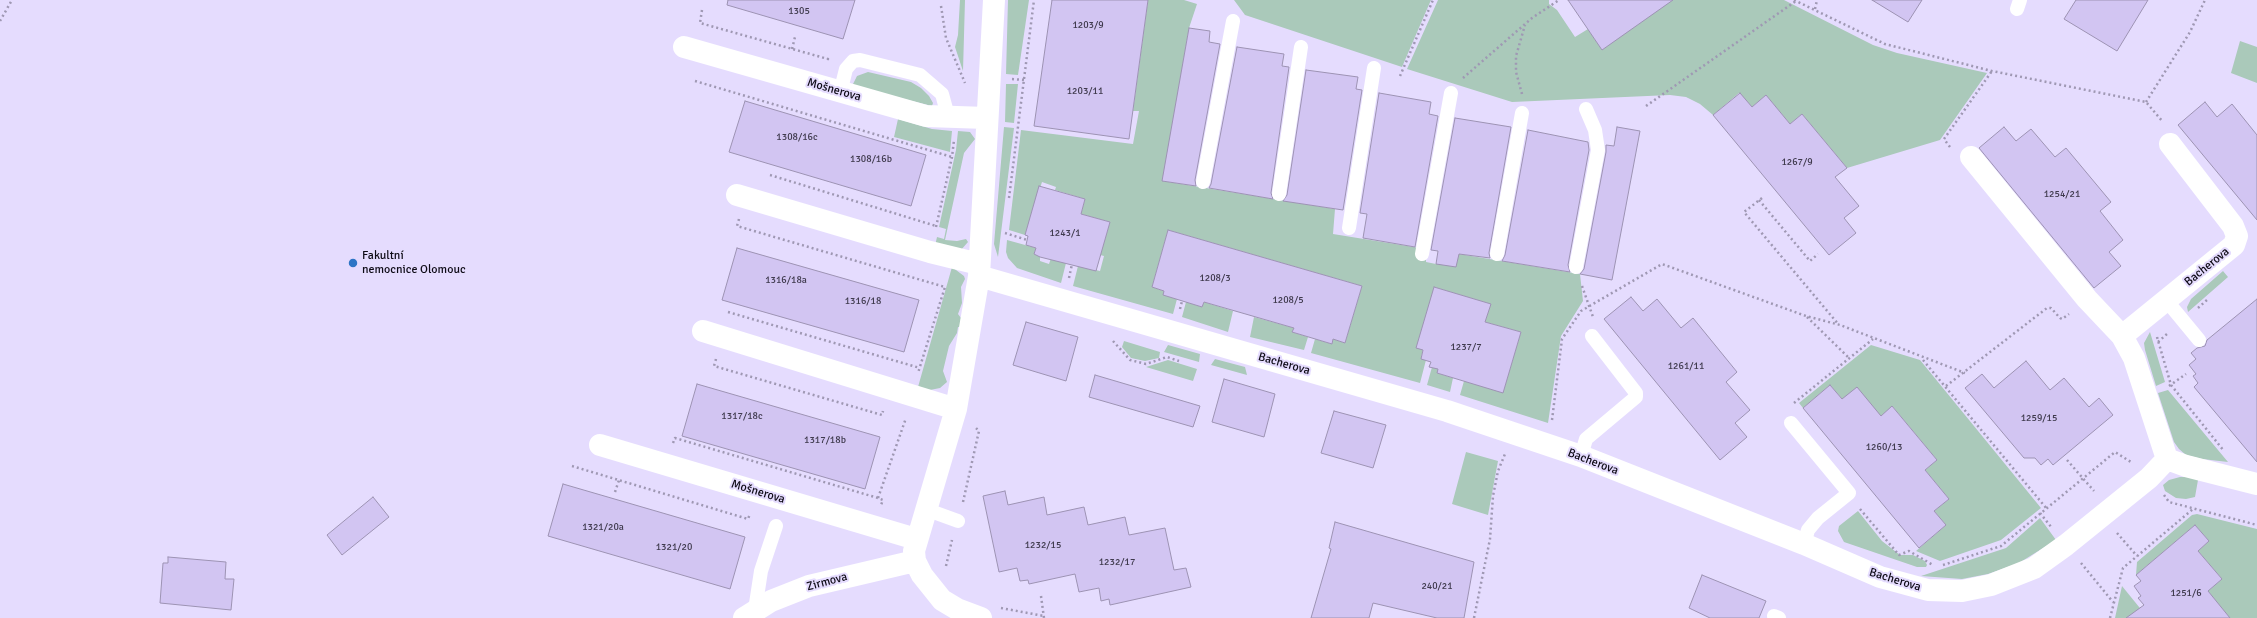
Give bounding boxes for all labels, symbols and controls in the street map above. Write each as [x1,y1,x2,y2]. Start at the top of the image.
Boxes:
house number: 1305 [788,5,810,17]
house number: 1203/9 [1072,19,1104,31]
street label: Mošnerova [805,75,863,105]
house number: 1203/11 [1067,85,1103,97]
house number: 1308/16c [776,131,818,143]
house number: 1308/16b [850,153,892,165]
house number: 1267/9 [1781,156,1813,168]
house number: 1254/21 [2044,188,2080,200]
house number: 1243/1 [1049,227,1081,239]
street label: Bacherova [2182,245,2232,289]
place label: Fakultní nemocnice Olomouc [362,249,466,277]
marker: Fakultní nemocnice Olomouc [347,257,359,269]
house number: 1208/3 [1199,272,1231,284]
house number: 1316/18a [765,274,807,286]
house number: 1208/5 [1272,294,1304,306]
house number: 1316/18 [845,295,881,307]
house number: 1237/7 [1450,341,1482,353]
street label: Bacherova [1256,350,1312,378]
house number: 1261/11 [1668,360,1704,372]
house number: 1317/18c [721,410,763,422]
house number: 1259/15 [2021,412,2057,424]
house number: 1317/18b [804,434,846,446]
house number: 1260/13 [1866,441,1902,453]
street label: Bacherova [1566,446,1620,478]
street label: Mošnerova [729,477,787,507]
house number: 1321/20a [582,521,624,533]
house number: 1232/15 [1025,539,1061,551]
house number: 1321/20 [656,541,692,553]
house number: 1232/17 [1099,556,1135,568]
street label: Bacherova [1867,565,1923,595]
street label: Zirmova [805,570,849,594]
house number: 240/21 [1421,580,1453,592]
house number: 1251/6 [2170,587,2202,599]

